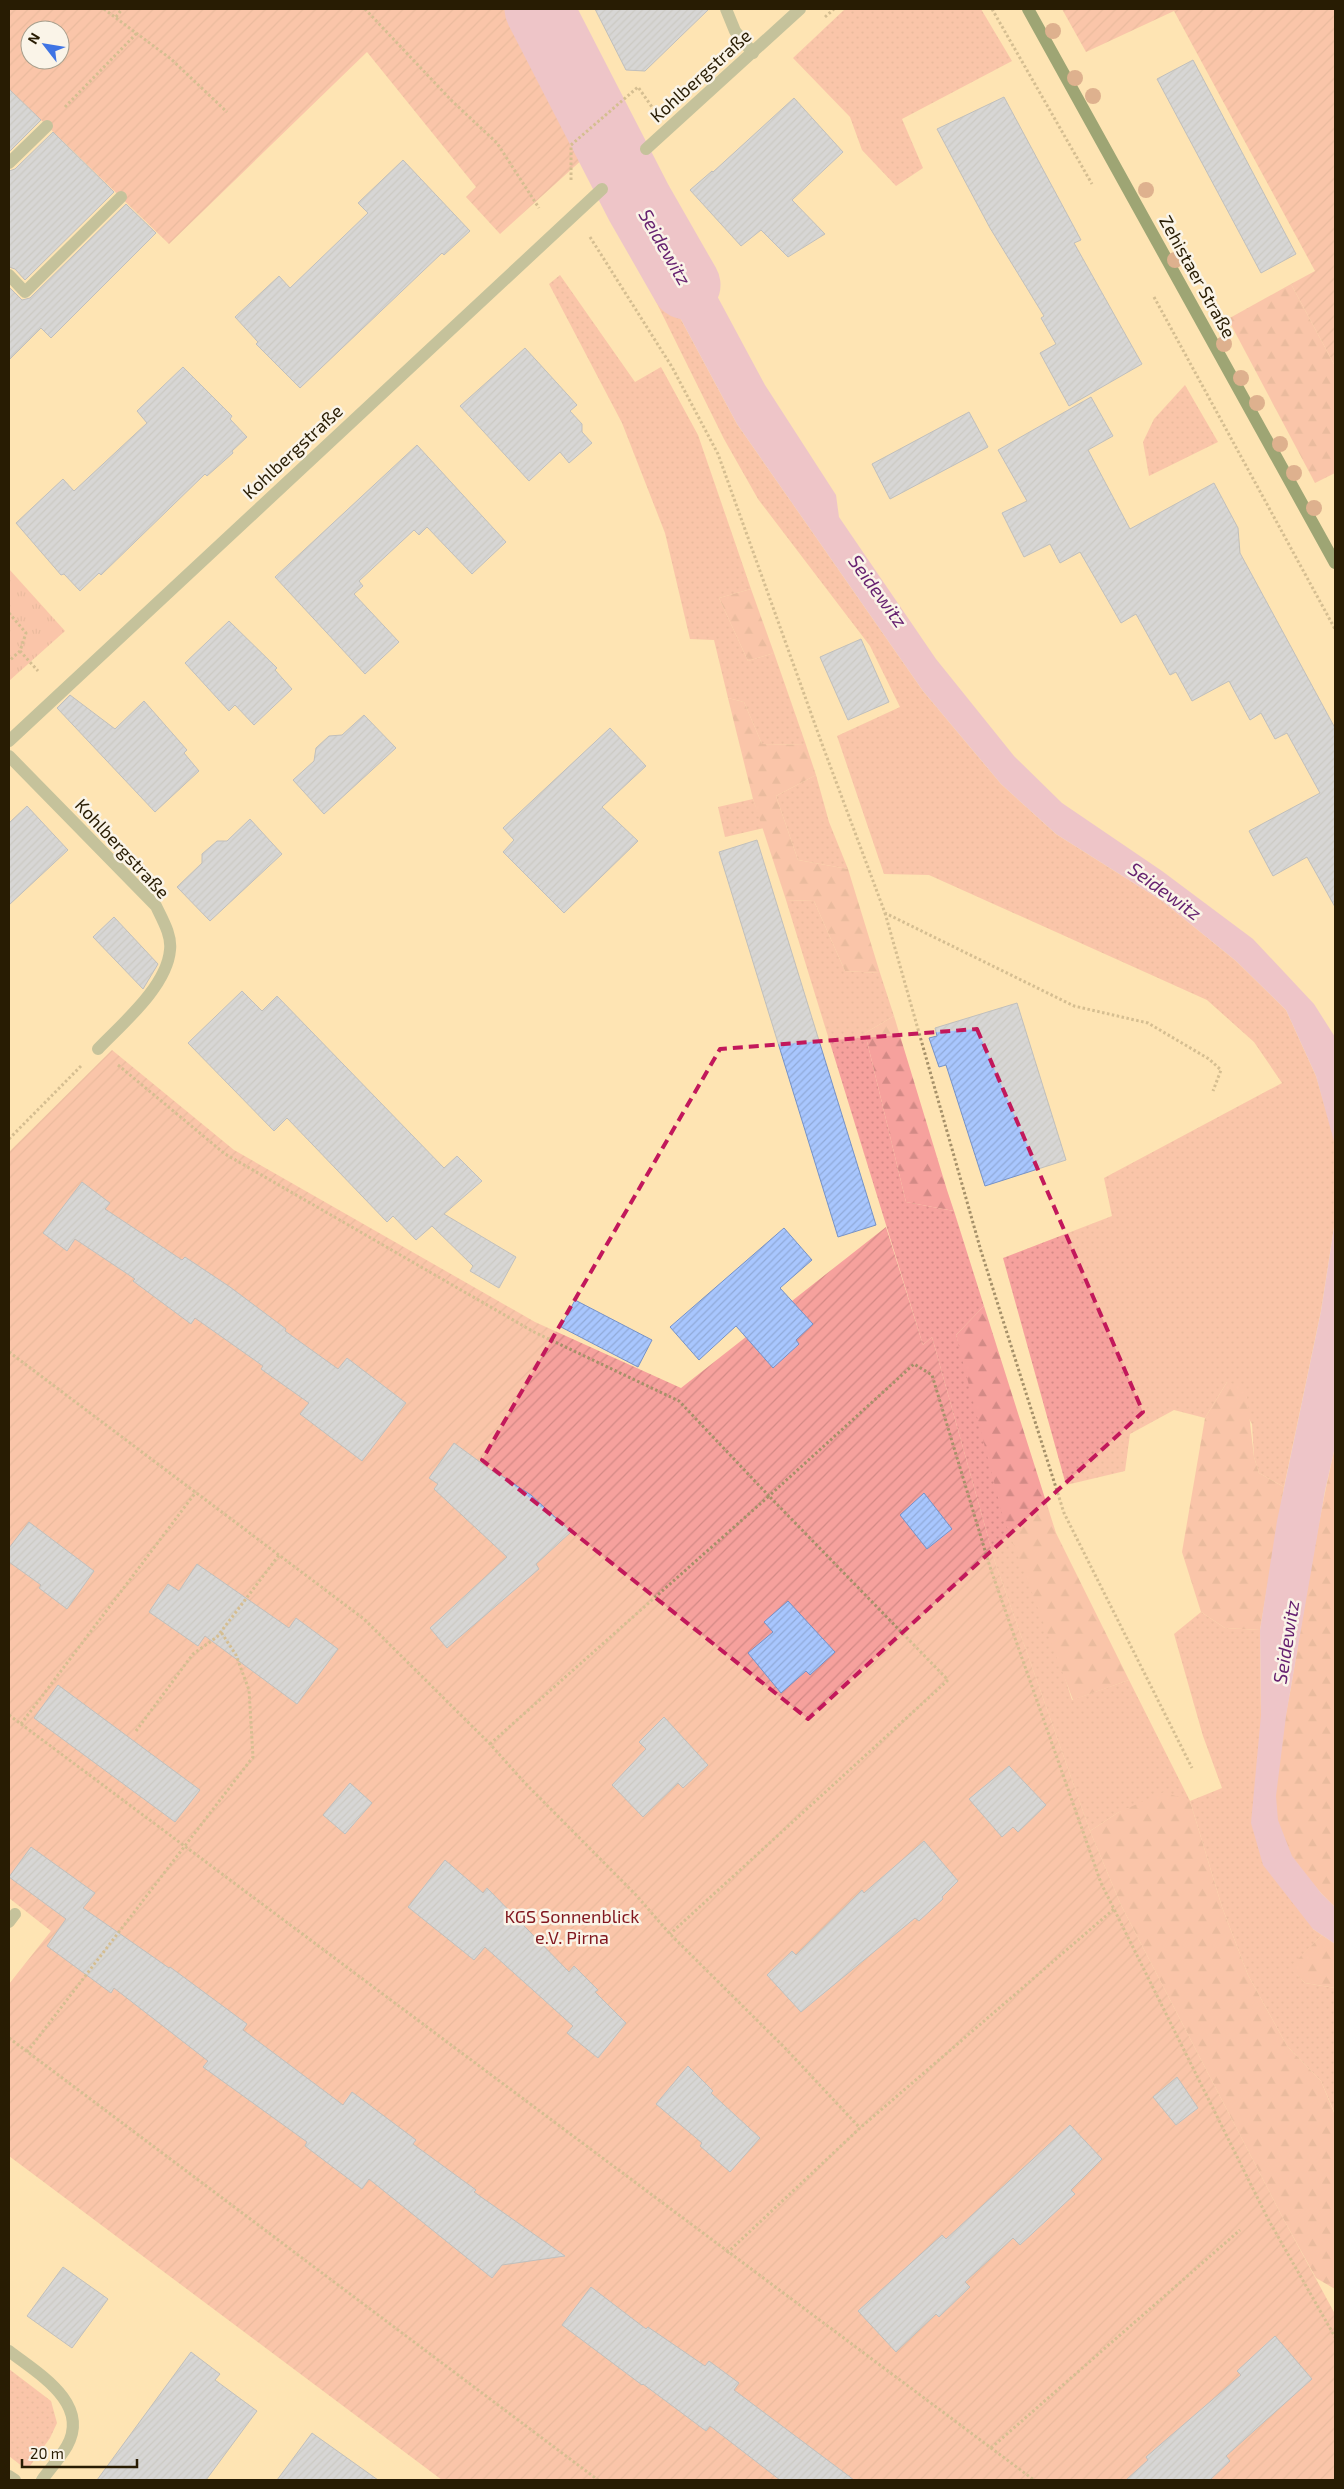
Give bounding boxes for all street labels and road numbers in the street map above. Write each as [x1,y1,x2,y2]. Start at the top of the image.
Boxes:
street label: Kohlbergstraße [645,24,755,126]
street label: Zehistaer Straße [1155,211,1241,342]
street label: Kohlbergstraße [238,399,347,503]
street label: Kohlbergstraße [71,794,175,903]

